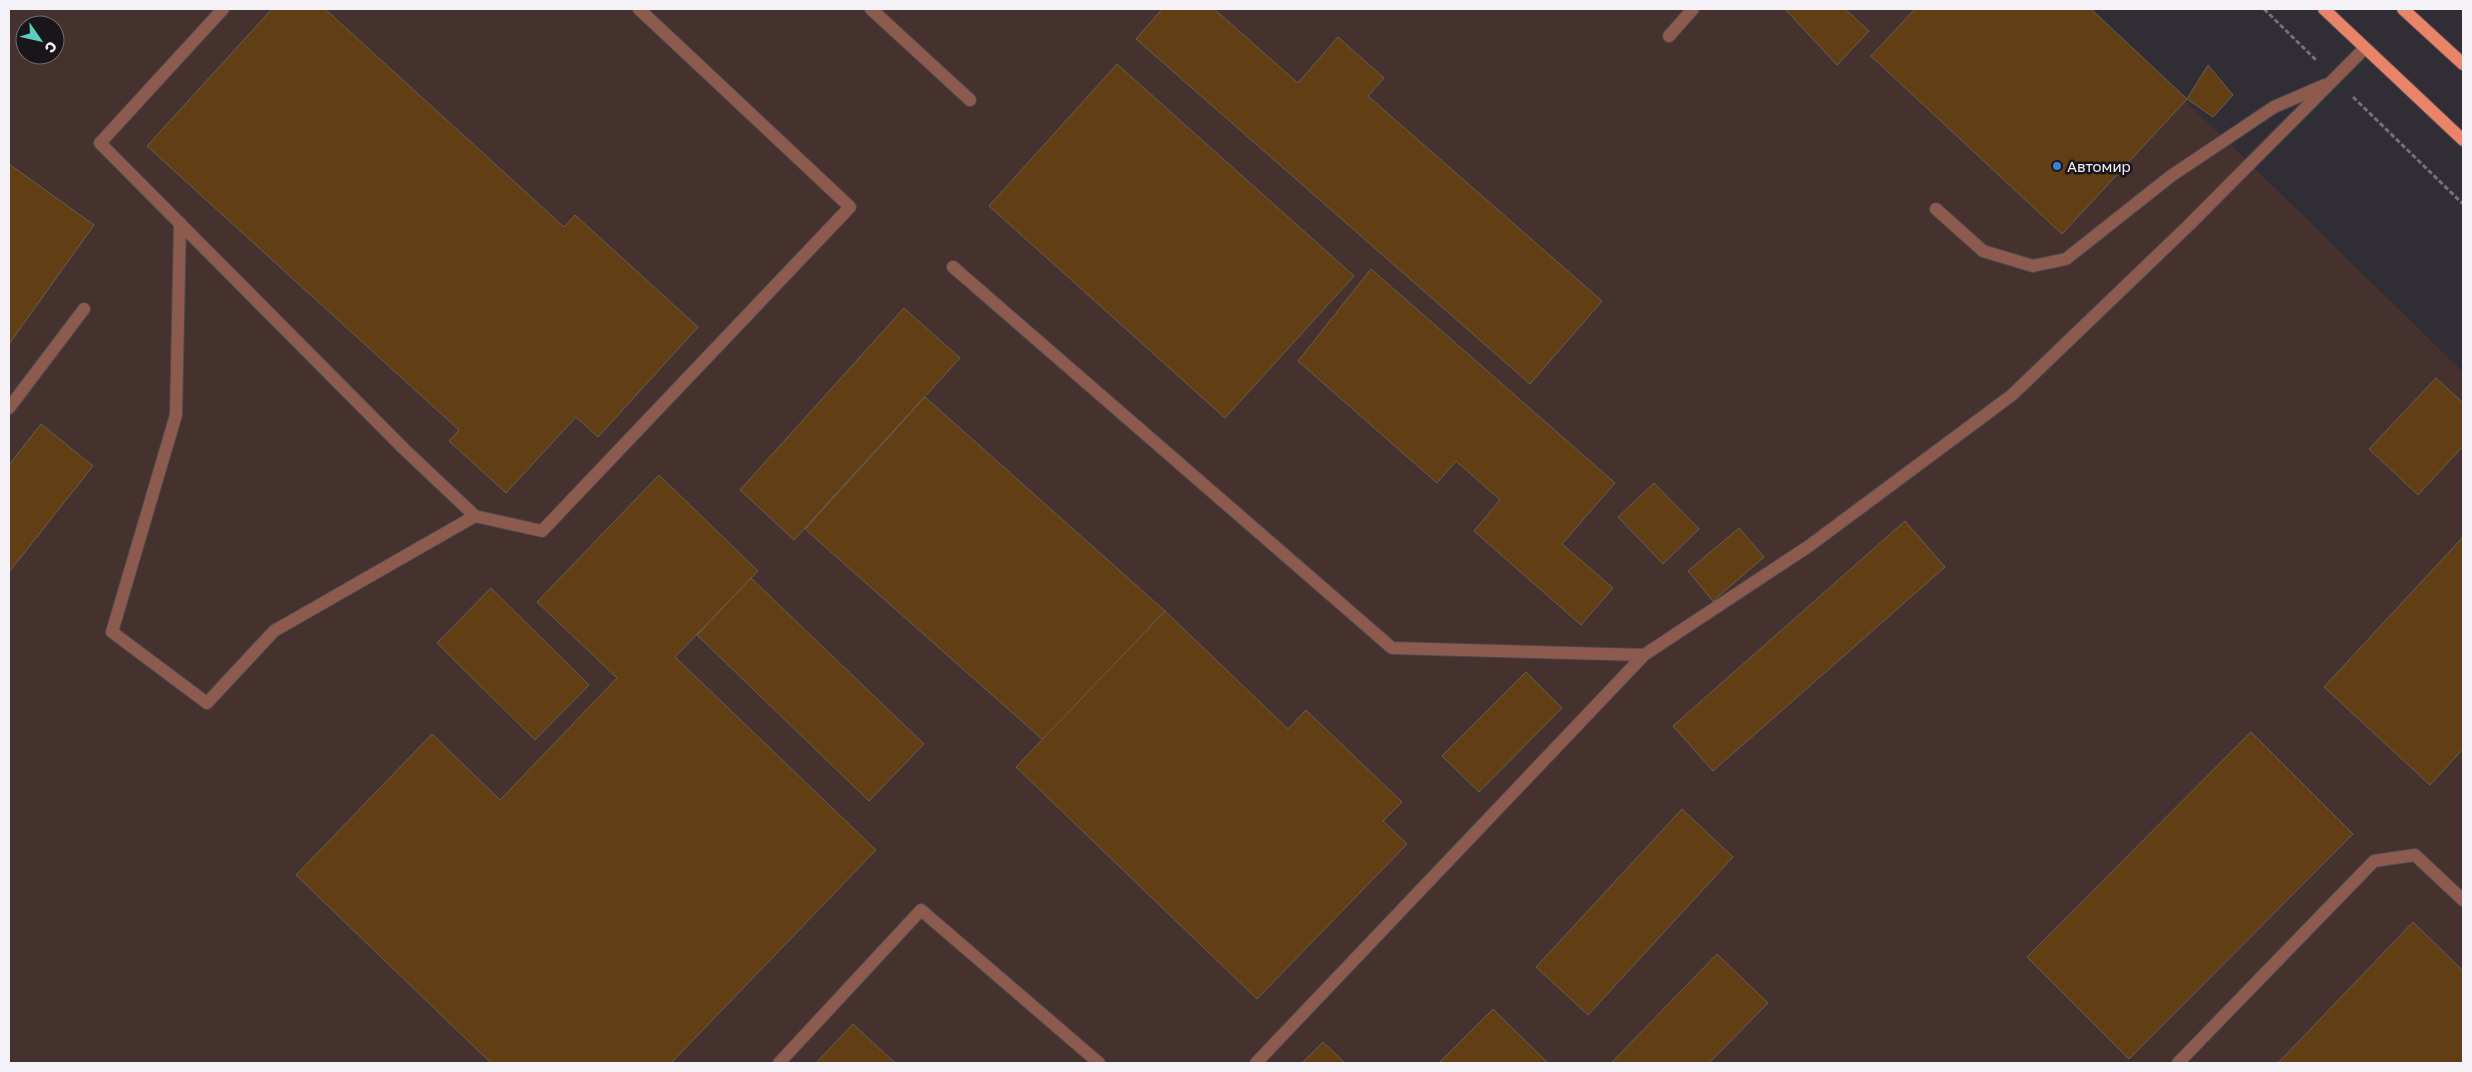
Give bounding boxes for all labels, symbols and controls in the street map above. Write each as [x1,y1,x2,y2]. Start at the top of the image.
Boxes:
north arrow [15,15,65,65]
text: С [41,39,61,56]
place label: Автомир [2067,157,2131,175]
marker: Автомир [2051,160,2063,172]

